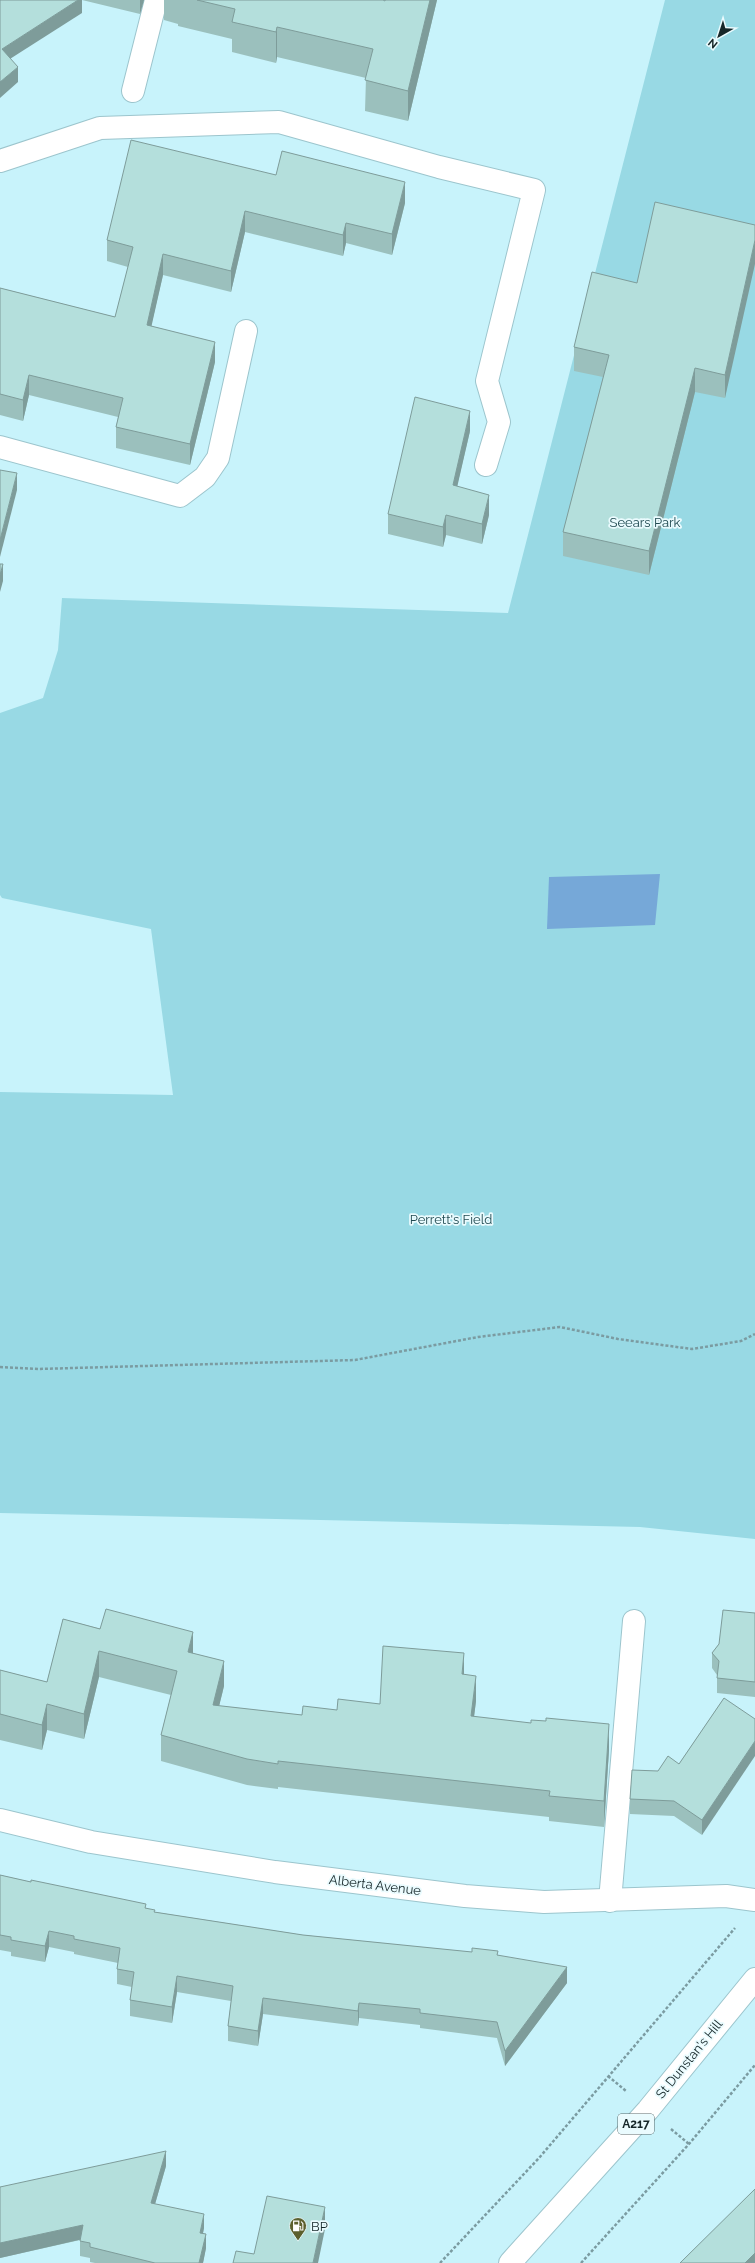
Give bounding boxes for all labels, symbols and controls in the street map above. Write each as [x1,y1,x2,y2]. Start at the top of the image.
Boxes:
north arrow [699,16,739,56]
text: N [706,36,720,51]
park label: Seears Park [610,515,681,530]
park label: Perrett's Field [410,1212,492,1227]
street label: Alberta Avenue [328,1872,422,1898]
street label: St Dunstan's Hill [653,2016,726,2101]
road number: A217 [618,2114,654,2134]
fuel station icon: BP [288,2216,308,2241]
place label: BP [311,2219,328,2234]

